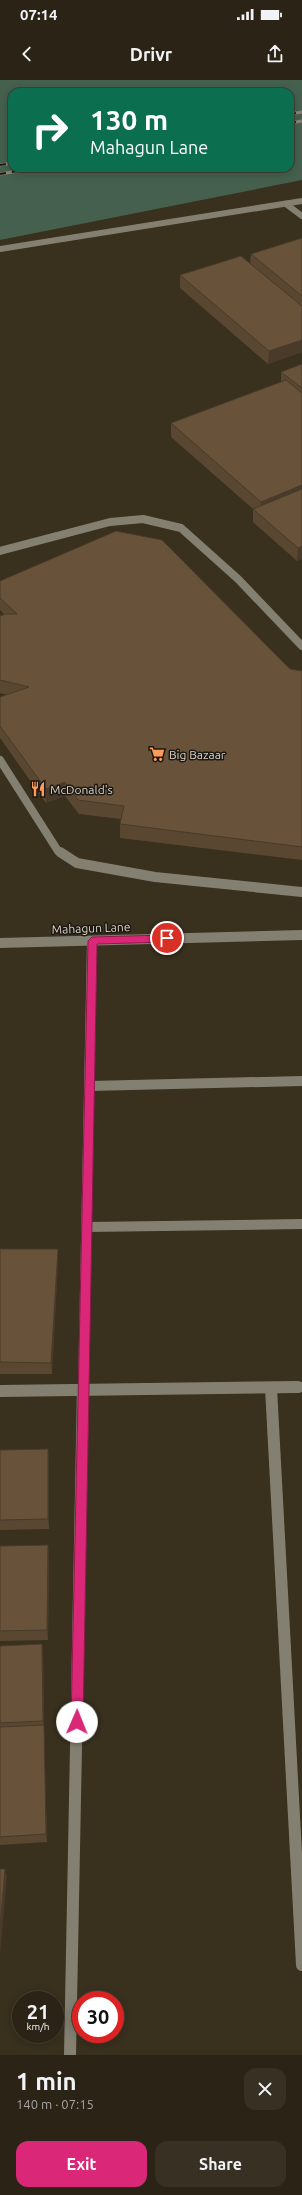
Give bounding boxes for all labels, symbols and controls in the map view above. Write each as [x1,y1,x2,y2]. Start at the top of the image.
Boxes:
text: 07:14 [20,6,58,23]
icon: back [16,43,38,65]
icon: share [264,43,286,65]
text: Drivr [130,44,172,64]
icon: right [24,104,76,156]
text: 130 m [90,104,168,135]
text: Mahagun Lane [90,137,208,157]
supermarket icon: Big Bazaar [148,745,166,763]
place label: Big Bazaar [169,748,226,761]
restaurant icon: McDonald's [29,780,47,798]
place label: McDonald's [50,783,113,796]
street label: Mahagun Lane [51,920,131,936]
pin [150,921,184,955]
icon: arrive [156,927,178,949]
position arrow [56,1701,98,1743]
speed limit sign: 30 [72,1991,124,2043]
text: 21 [27,2000,49,2023]
text: km/h [26,2021,50,2032]
text: 1 min [16,2068,77,2095]
button: close [244,2068,286,2110]
text: 140 m · 07:15 [16,2097,94,2111]
button: Exit [16,2141,147,2187]
button: Share [155,2141,286,2187]

